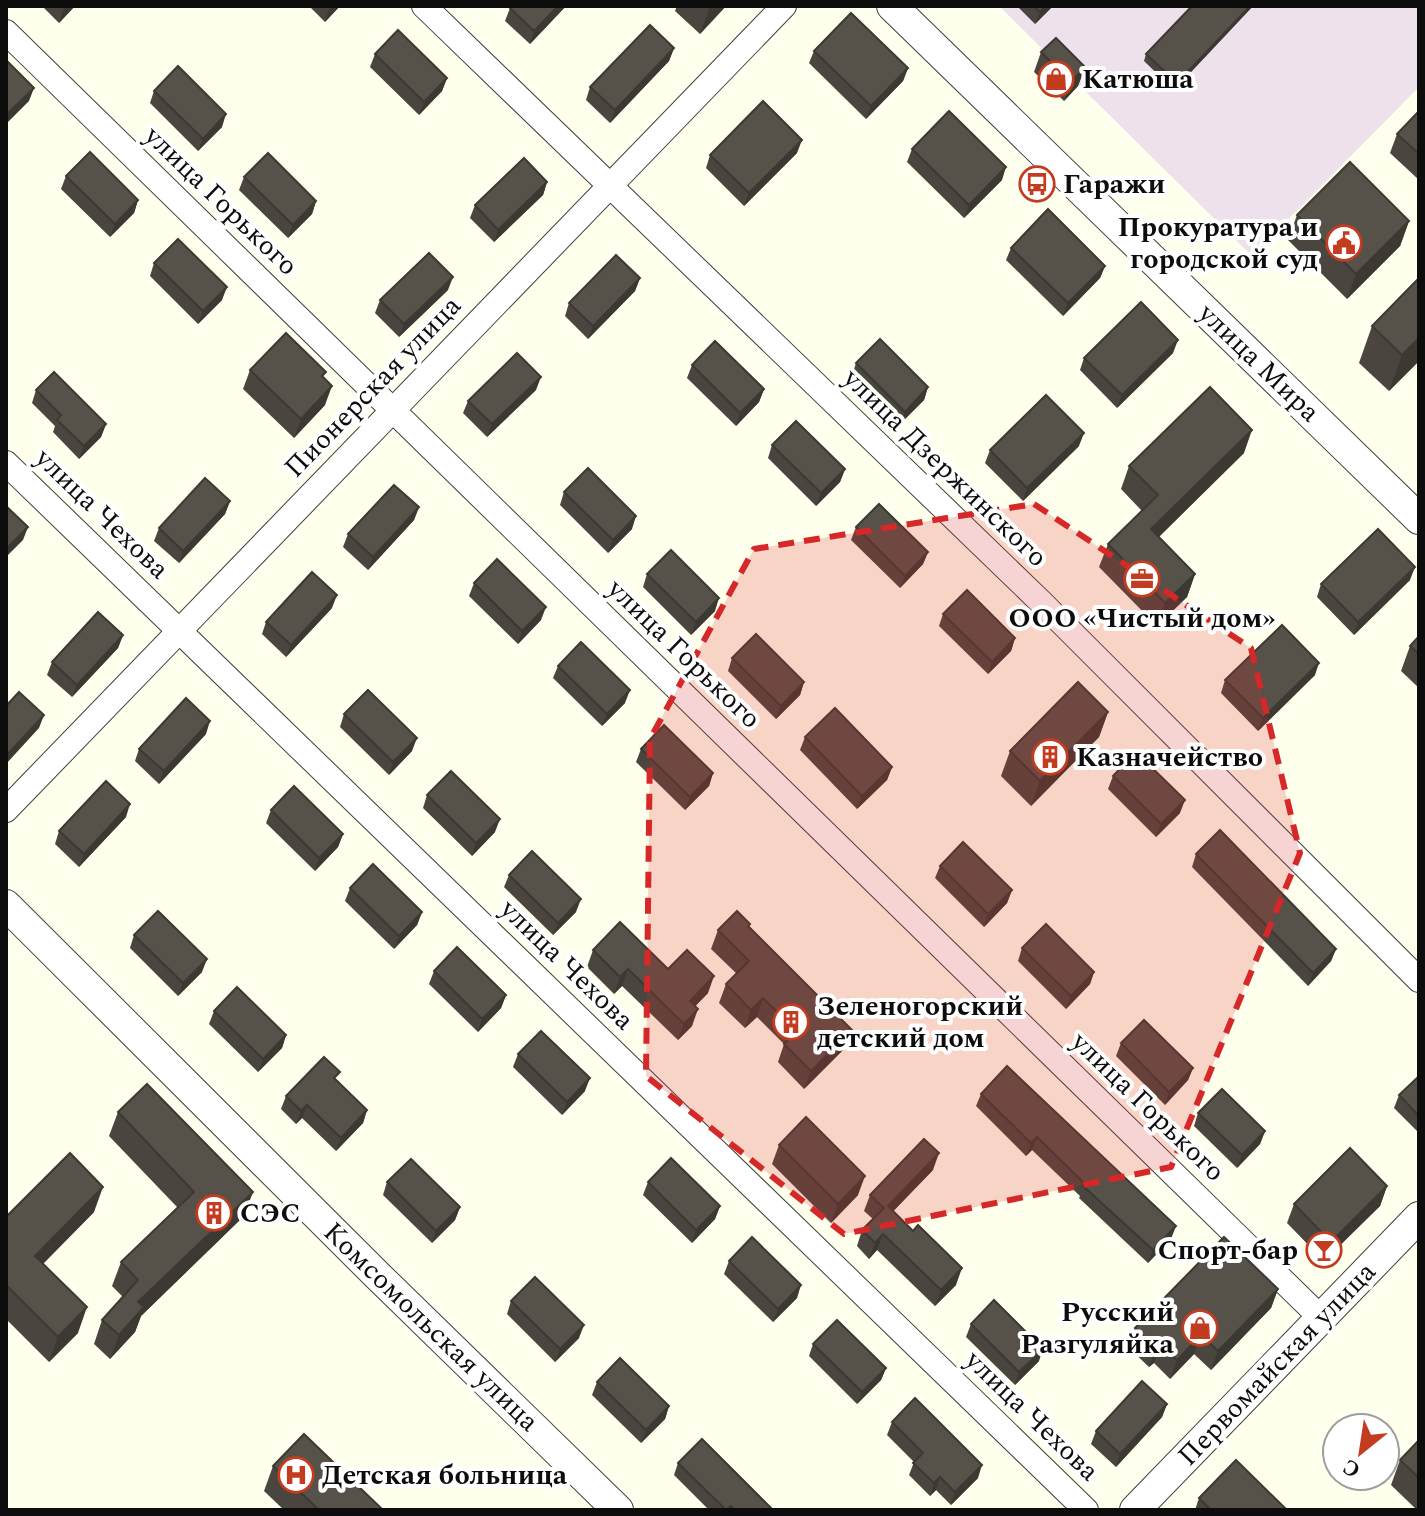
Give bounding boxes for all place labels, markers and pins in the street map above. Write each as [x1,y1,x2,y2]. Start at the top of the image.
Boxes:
place label: Катюша [1082,58,1194,101]
shop icon: Катюша [1037,60,1075,98]
place label: Гаражи [1063,163,1165,206]
bus stop icon: Гаражи [1018,165,1056,203]
place label: Прокуратура и городской суд [1118,206,1318,281]
public building icon: Прокуратура и городской суд [1325,224,1363,262]
office icon: ООО «Чистый дом» [1123,560,1161,598]
place label: ООО «Чистый дом» [1009,597,1275,640]
place label: Казначейство [1076,736,1263,779]
building icon: Казначейство [1031,738,1069,776]
place label: Зеленогорский детский дом [817,985,1023,1060]
building icon: Зеленогорский детский дом [772,1003,810,1041]
place label: СЭС [240,1192,300,1235]
building icon: СЭС [195,1194,233,1232]
place label: Спорт-бар [1158,1229,1298,1272]
bar icon: Спорт-бар [1305,1231,1343,1269]
place label: Русский Разгуляйка [1020,1291,1175,1366]
shop icon: Русский Разгуляйка [1181,1309,1219,1347]
place label: Детская больница [322,1454,568,1497]
hospital icon: Детская больница [277,1456,315,1494]

